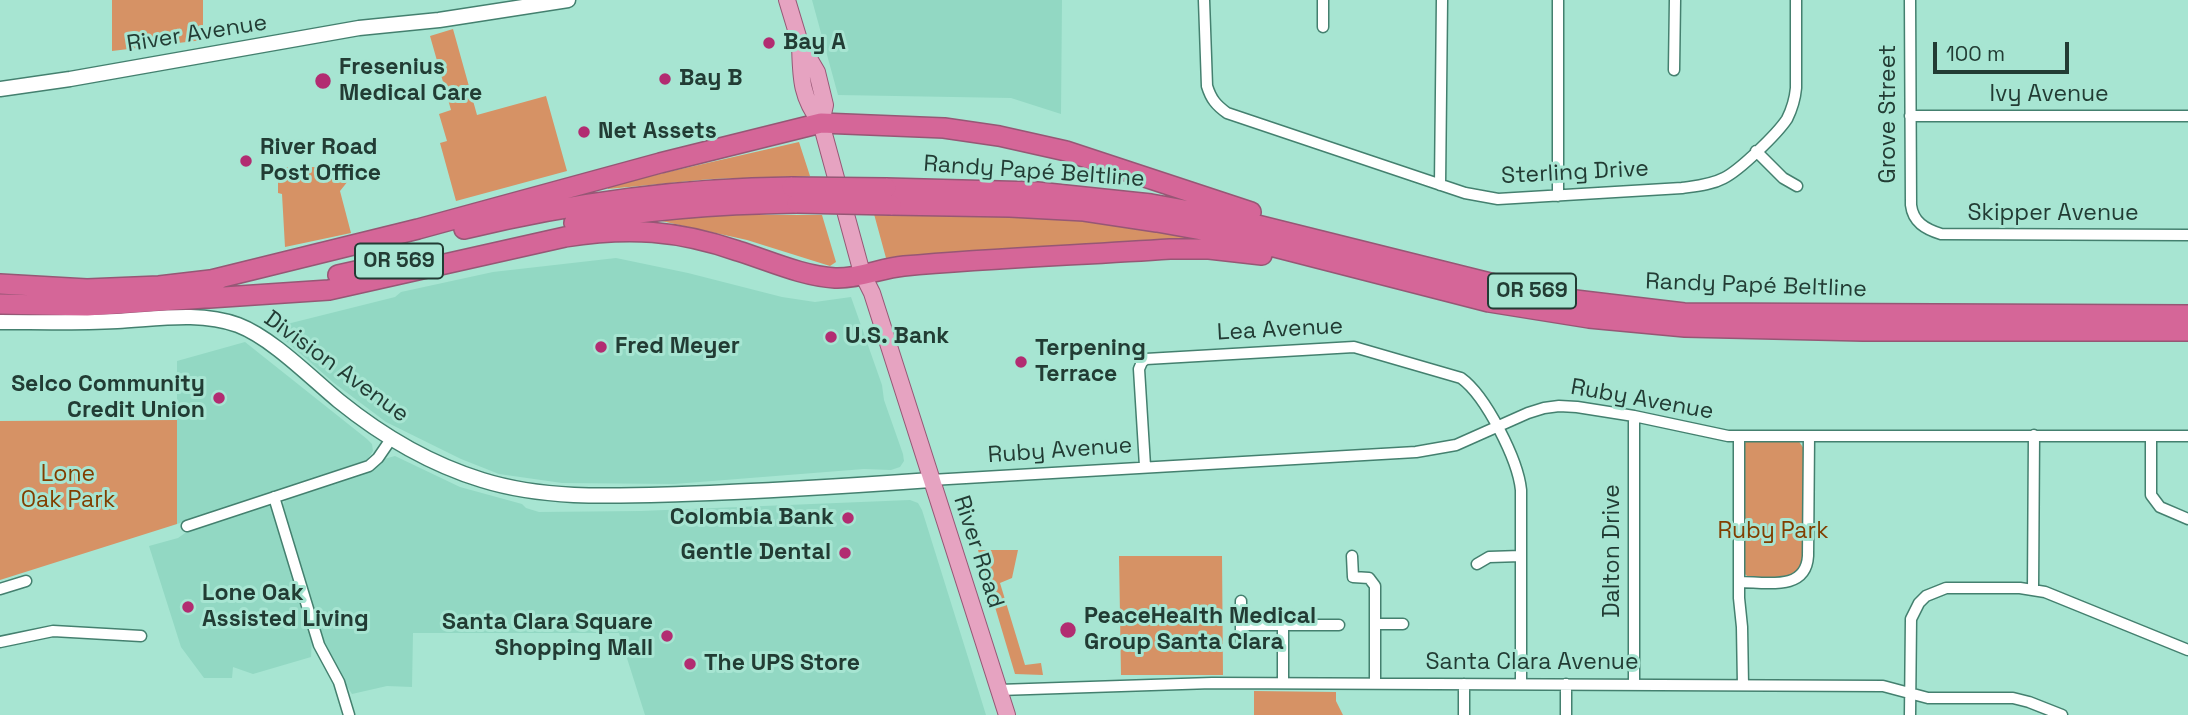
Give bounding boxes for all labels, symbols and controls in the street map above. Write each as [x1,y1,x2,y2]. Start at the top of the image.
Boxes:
street label: River Avenue [125,9,269,59]
scale bar [1936,28,2072,72]
place label: Bay A [783,29,846,57]
marker: Bay A [761,35,777,51]
text: 100 m [1946,40,2005,67]
street label: Grove Street [1875,45,1903,183]
place label: Fresenius Medical Care [339,54,482,108]
place label: Bay B [679,65,743,93]
marker: Fresenius Medical Care [313,71,333,91]
marker: Bay B [657,71,673,87]
street label: Ivy Avenue [1989,81,2109,109]
place label: Net Assets [598,118,717,146]
marker: Net Assets [576,124,592,140]
place label: River Road Post Office [260,134,381,188]
street label: Randy Papé Beltline [922,150,1146,194]
marker: River Road Post Office [238,153,254,169]
street label: Sterling Drive [1501,155,1649,191]
street label: Skipper Avenue [1967,200,2139,228]
road number: OR 569 [355,244,443,278]
street label: Randy Papé Beltline [1645,268,1867,304]
road number: OR 569 [1488,274,1576,308]
street label: Division Avenue [258,305,414,429]
street label: Lea Avenue [1216,313,1344,347]
place label: U.S. Bank [845,323,949,351]
marker: U.S. Bank [823,329,839,345]
place label: Fred Meyer [615,333,740,361]
place label: Terpening Terrace [1035,335,1146,389]
marker: Fred Meyer [593,339,609,355]
marker: Terpening Terrace [1013,354,1029,370]
place label: Selco Community Credit Union [11,371,205,425]
street label: Ruby Avenue [1568,374,1716,426]
marker: Selco Community Credit Union [211,390,227,406]
street label: Ruby Avenue [987,432,1133,470]
park label: Lone Oak Park [21,461,115,515]
street label: Dalton Drive [1599,484,1627,618]
street label: River Road [947,492,1009,612]
place label: Colombia Bank [670,504,834,532]
marker: Colombia Bank [840,510,856,526]
park label: Ruby Park [1717,518,1829,546]
place label: Gentle Dental [681,539,831,567]
marker: Gentle Dental [837,545,853,561]
place label: Lone Oak Assisted Living [202,580,369,634]
marker: Lone Oak Assisted Living [180,599,196,615]
place label: PeaceHealth Medical Group Santa Clara [1084,603,1316,657]
place label: Santa Clara Square Shopping Mall [442,609,653,663]
marker: PeaceHealth Medical Group Santa Clara [1058,620,1078,640]
marker: Santa Clara Square Shopping Mall [659,628,675,644]
street label: Santa Clara Avenue [1425,649,1639,677]
place label: The UPS Store [704,650,860,678]
marker: The UPS Store [682,656,698,672]

